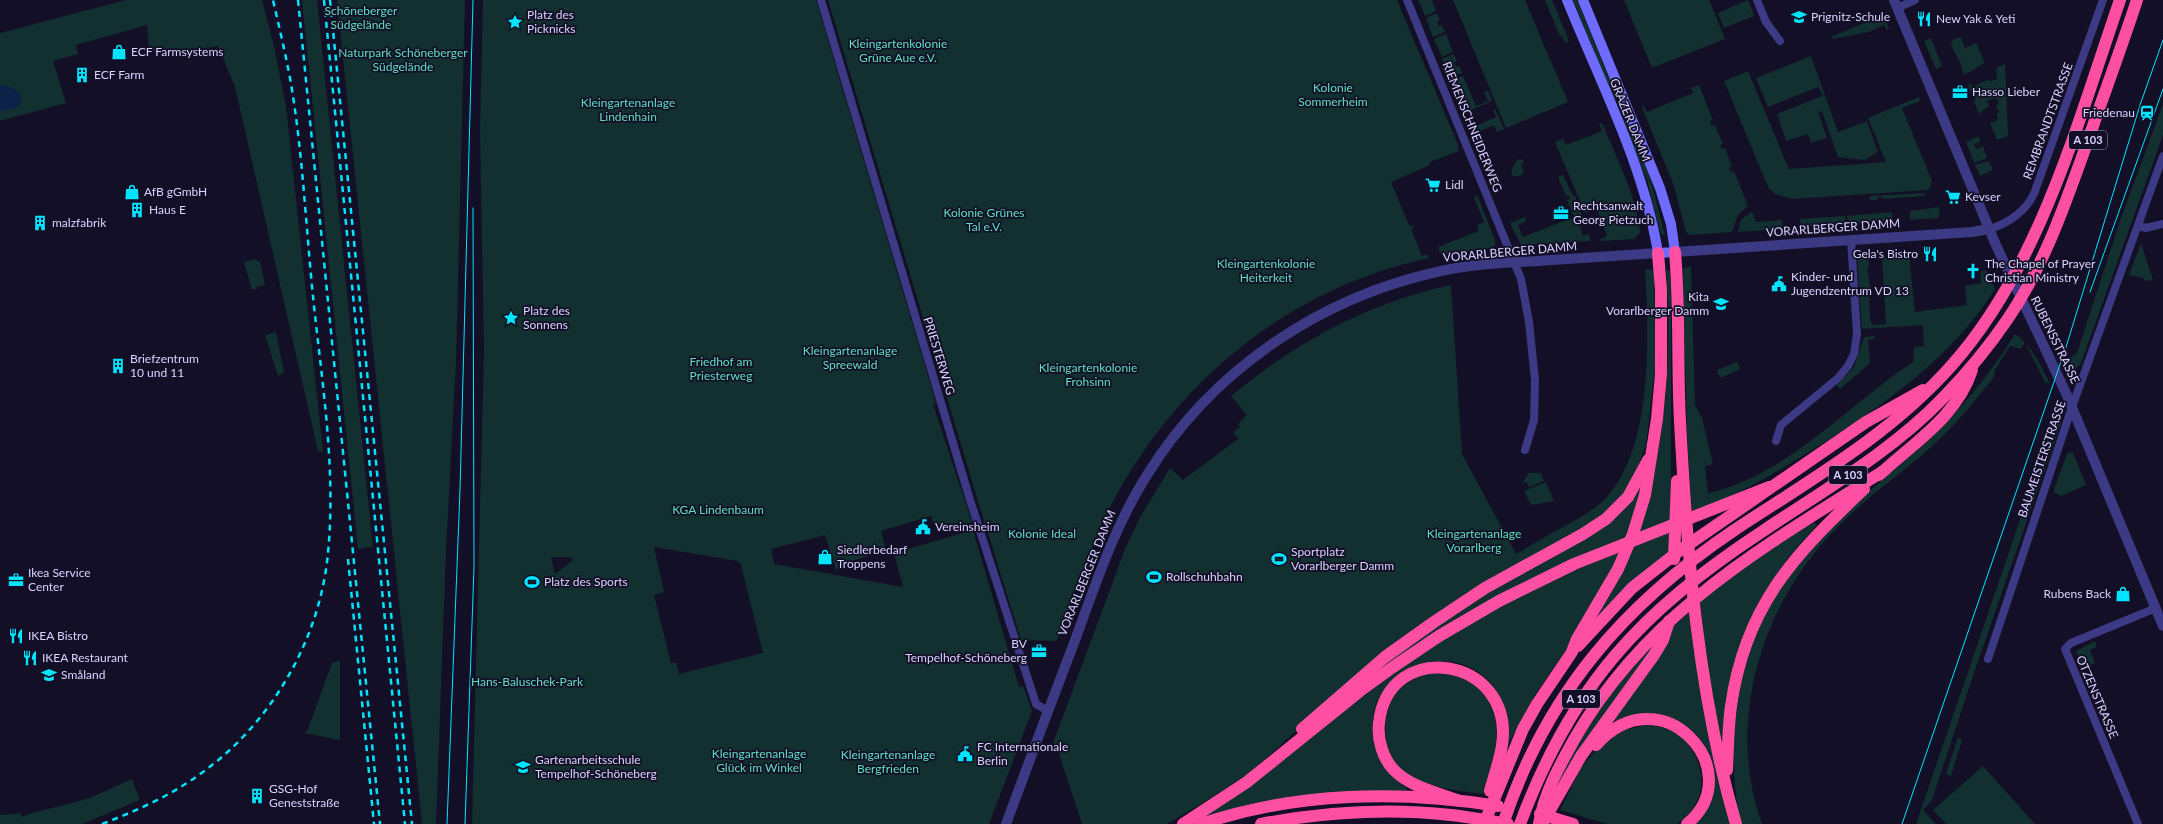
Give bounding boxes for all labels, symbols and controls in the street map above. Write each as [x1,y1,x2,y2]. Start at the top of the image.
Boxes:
park label: Schöneberger Südgelände [325,3,398,32]
place label: Platz des Picknicks [527,7,575,36]
school or university icon: Prignitz-Schule [1790,8,1808,26]
place label: Prignitz-Schule [1811,9,1890,24]
restaurant icon: New Yak & Yeti [1915,10,1933,28]
place label: New Yak & Yeti [1936,11,2015,26]
place icon: Platz des Picknicks [506,13,524,31]
park label: Kleingartenkolonie Grüne Aue e.V. [849,36,947,65]
shop icon: ECF Farmsystems [110,43,128,61]
place label: ECF Farmsystems [131,44,224,59]
park label: Naturpark Schöneberger Südgelände [338,45,468,74]
street label: RIEMENSCHNEIDERWEG [1439,59,1506,195]
street label: REMBRANDTSTRASSE [2019,60,2076,181]
building icon: ECF Farm [73,66,91,84]
place label: ECF Farm [94,67,145,82]
street label: GRAZER DAMM [1607,76,1654,164]
park label: Kolonie Sommerheim [1298,80,1368,109]
office icon: Hasso Lieber [1951,83,1969,101]
place label: Hasso Lieber [1972,84,2041,99]
park label: Kleingartenanlage Lindenhain [581,95,675,124]
station icon: Friedenau [2138,104,2156,122]
place label: Friedenau [2083,105,2135,120]
road number: A 103 [2069,131,2107,149]
supermarket icon: Lidl [1424,176,1442,194]
place label: Lidl [1445,177,1464,192]
shop icon: AfB gGmbH [123,183,141,201]
place label: AfB gGmbH [144,184,207,199]
supermarket icon: Kevser [1944,188,1962,206]
place label: Kevser [1965,189,2001,204]
place label: Rechtsanwalt Georg Pietzuch [1573,198,1654,227]
building icon: Haus E [128,201,146,219]
place label: Haus E [149,202,186,217]
office icon: Rechtsanwalt Georg Pietzuch [1552,204,1570,222]
park label: Kolonie Grünes Tal e.V. [944,205,1024,234]
building icon: malzfabrik [31,214,49,232]
place label: malzfabrik [52,215,107,230]
street label: VORARLBERGER DAMM [1765,215,1901,240]
street label: VORARLBERGER DAMM [1442,238,1578,265]
restaurant icon: Gela's Bistro [1921,245,1939,263]
place label: Gela's Bistro [1853,246,1918,261]
park label: Kleingartenkolonie Heiterkeit [1217,256,1315,285]
place label: The Chapel of Prayer Christian Ministry [1985,256,2096,285]
church icon: The Chapel of Prayer Christian Ministry [1964,262,1982,280]
place label: Kinder- und Jugendzentrum VD 13 [1791,269,1909,298]
public building icon: Kinder- und Jugendzentrum VD 13 [1770,275,1788,293]
place label: Kita Vorarlberger Damm [1606,289,1709,318]
street label: RUBENSSTRASSE [2028,293,2083,386]
school or university icon: Kita Vorarlberger Damm [1712,295,1730,313]
place label: Platz des Sonnens [523,303,570,332]
place icon: Platz des Sonnens [502,309,520,327]
street label: PRIESTERWEG [920,315,959,397]
park label: Kleingartenanlage Spreewald [803,343,897,372]
place label: Briefzentrum 10 und 11 [130,351,199,380]
park label: Friedhof am Priesterweg [690,354,753,383]
building icon: Briefzentrum 10 und 11 [109,357,127,375]
park label: Kleingartenkolonie Frohsinn [1039,360,1137,389]
street label: BAUMEISTERSTRASSE [2014,398,2069,519]
road number: A 103 [1829,466,1867,484]
park label: KGA Lindenbaum [672,502,764,517]
street label: VORARLBERGER DAMM [1054,508,1119,638]
public building icon: Vereinsheim [914,518,932,536]
place label: Vereinsheim [935,519,1000,534]
park label: Kolonie Ideal [1008,526,1076,541]
park label: Kleingartenanlage Vorarlberg [1427,526,1521,555]
place label: Siedlerbedarf Troppens [837,542,908,571]
place label: Sportplatz Vorarlberger Damm [1291,544,1394,573]
shop icon: Siedlerbedarf Troppens [816,548,834,566]
sports icon: Sportplatz Vorarlberger Damm [1270,550,1288,568]
place label: Ikea Service Center [28,565,91,594]
sports icon: Rollschuhbahn [1145,568,1163,586]
place label: Rollschuhbahn [1166,569,1243,584]
office icon: Ikea Service Center [7,571,25,589]
sports icon: Platz des Sports [523,573,541,591]
place label: Platz des Sports [544,574,628,589]
shop icon: Rubens Back [2114,585,2132,603]
place label: Rubens Back [2044,586,2112,601]
restaurant icon: IKEA Bistro [7,627,25,645]
place label: IKEA Bistro [28,628,88,643]
place label: BV Tempelhof-Schöneberg [905,636,1028,665]
office icon: BV Tempelhof-Schöneberg [1030,642,1048,660]
restaurant icon: IKEA Restaurant [21,649,39,667]
place label: IKEA Restaurant [42,650,128,665]
street label: OTZENSTRASSE [2073,653,2122,741]
school or university icon: Småland [40,666,58,684]
place label: Småland [61,667,105,682]
park label: Hans-Baluschek-Park [471,674,584,689]
road number: A 103 [1562,690,1600,708]
place label: FC Internationale Berlin [977,739,1068,768]
public building icon: FC Internationale Berlin [956,745,974,763]
park label: Kleingartenanlage Glück im Winkel [712,746,806,775]
park label: Kleingartenanlage Bergfrieden [841,747,935,776]
place label: Gartenarbeitsschule Tempelhof-Schöneberg [535,752,657,781]
school or university icon: Gartenarbeitsschule Tempelhof-Schöneberg [514,758,532,776]
place label: GSG-Hof Geneststraße [269,781,340,810]
building icon: GSG-Hof Geneststraße [248,787,266,805]

